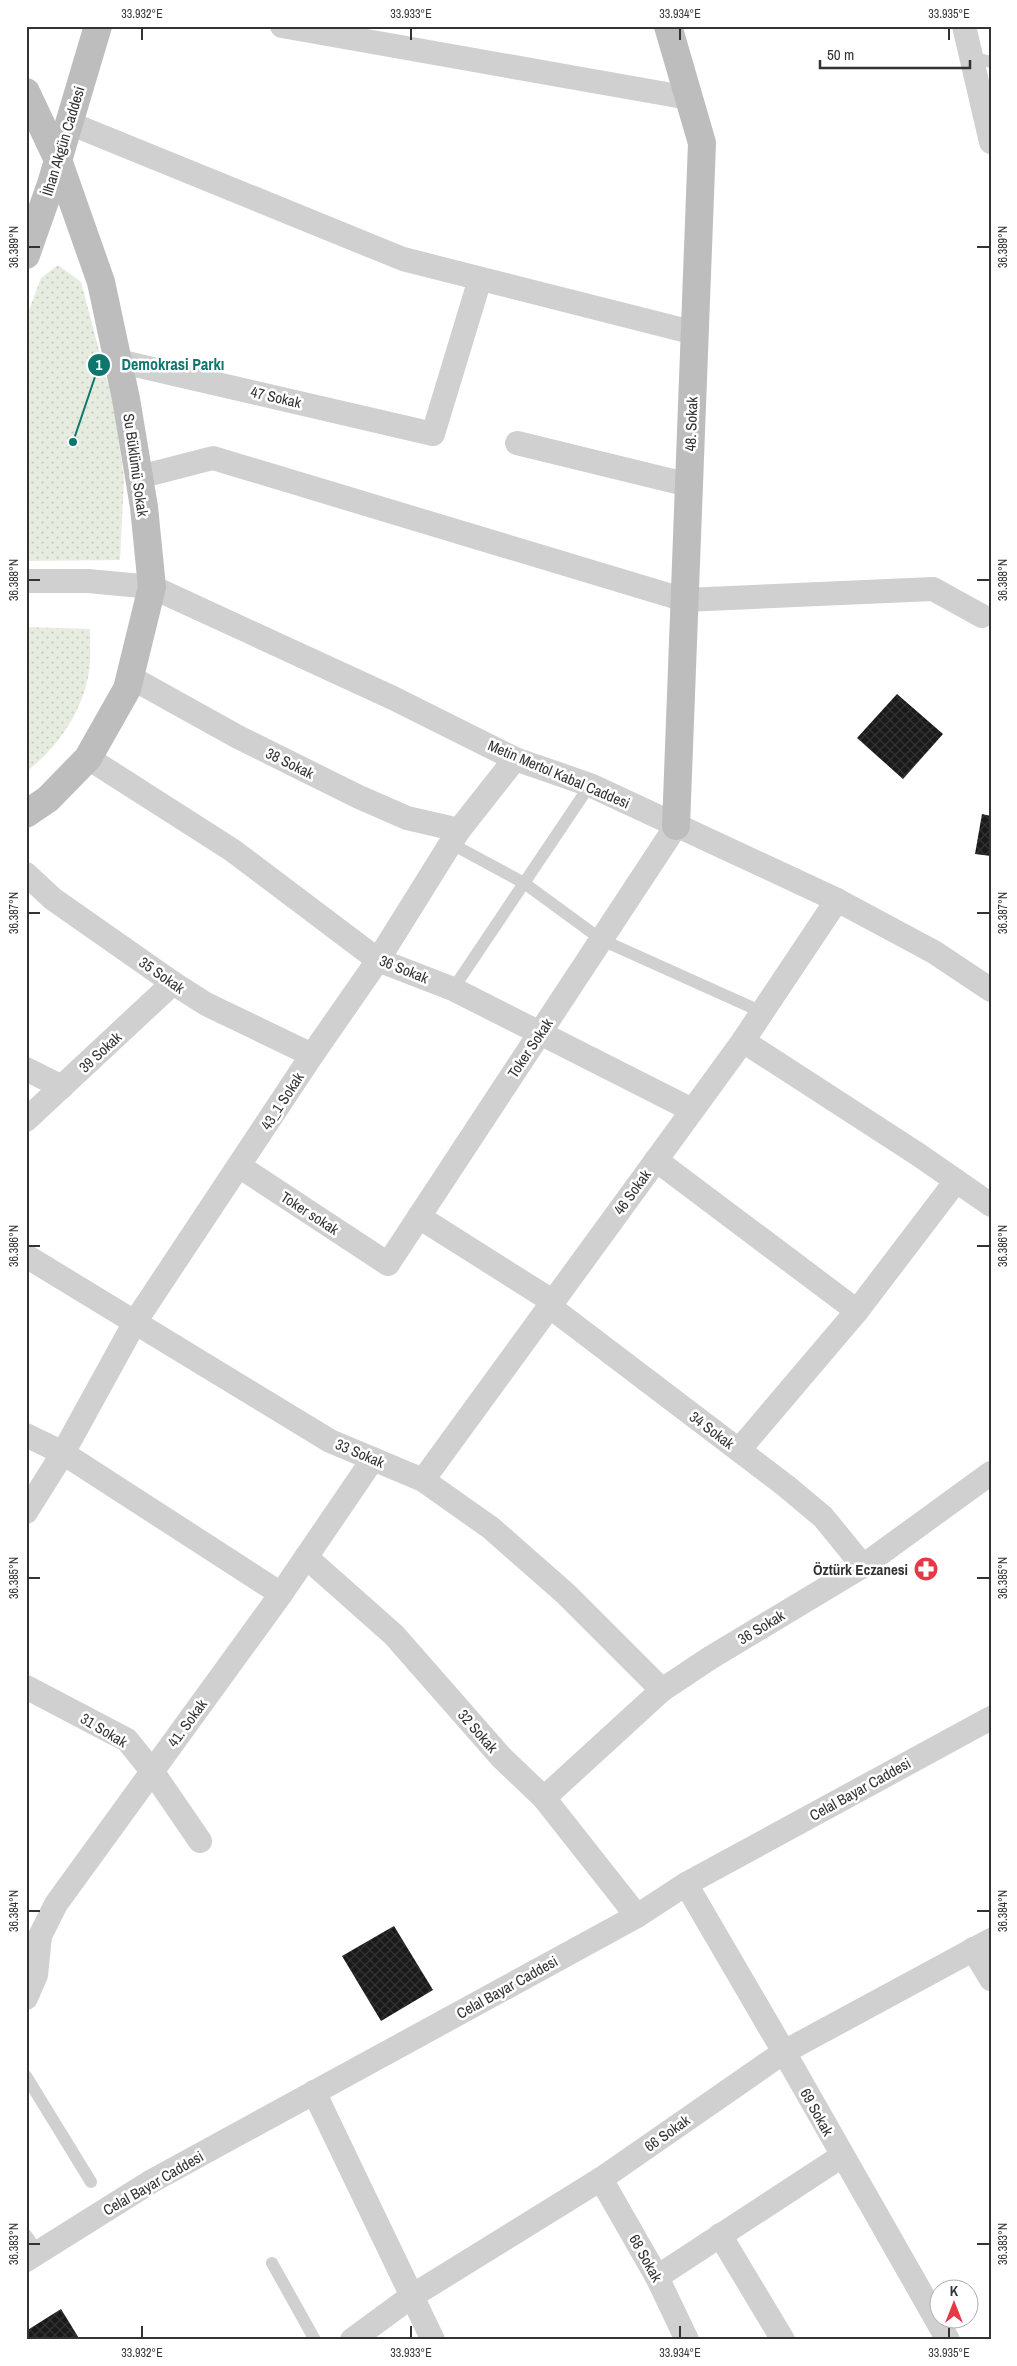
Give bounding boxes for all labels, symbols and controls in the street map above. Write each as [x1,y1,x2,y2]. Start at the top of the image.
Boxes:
text: 33.932°E [121,6,163,22]
text: 33.933°E [390,6,432,22]
text: 33.934°E [659,6,701,22]
text: 33.935°E [928,6,970,22]
scale bar [820,38,970,70]
text: 50 m [827,44,854,65]
street label: İlhan Akgün Caddesi [36,84,90,198]
text: 36.389°N [6,226,22,268]
text: 36.389°N [995,226,1011,268]
callout: Demokrasi Parkı [86,349,234,380]
text: Demokrasi Parkı [122,353,224,375]
text: 1 [96,354,103,375]
street label: 47 Sokak [249,381,304,413]
street label: 48. Sokak [680,395,702,452]
street label: Su Büklümü Sokak [118,412,154,519]
text: 36.388°N [6,559,22,601]
text: 36.388°N [995,559,1011,601]
street label: Metin Mertol Kabal Caddesi [485,735,633,813]
street label: 38 Sokak [262,742,318,784]
text: 36.387°N [6,892,22,934]
text: 36.387°N [995,892,1011,934]
street label: 36 Sokak [376,950,432,989]
street label: 35 Sokak [135,952,190,999]
street label: Toker Sokak [502,1013,558,1082]
street label: 39 Sokak [74,1026,127,1077]
street label: 43_1 Sokak [256,1067,309,1134]
street label: 46 Sokak [608,1164,656,1219]
street label: Toker sokak [277,1186,344,1240]
text: 36.386°N [6,1225,22,1267]
text: 36.386°N [995,1225,1011,1267]
street label: 34 Sokak [685,1406,739,1454]
street label: 33 Sokak [332,1433,388,1473]
pharmacy icon: Öztürk Eczanesi [913,1556,939,1582]
text: 36.385°N [6,1557,22,1599]
text: 36.385°N [995,1557,1011,1599]
place label: Öztürk Eczanesi [813,1559,908,1580]
street label: 36 Sokak [734,1604,789,1649]
street label: 41. Sokak [162,1694,212,1751]
street label: 32 Sokak [453,1705,503,1758]
street label: 31 Sokak [77,1708,132,1753]
street label: Celal Bayar Caddesi [806,1752,914,1826]
text: 36.384°N [6,1890,22,1932]
text: 36.384°N [995,1890,1011,1932]
street label: Celal Bayar Caddesi [453,1950,561,2024]
street label: 69 Sokak [795,2084,839,2140]
street label: 66 Sokak [640,2109,695,2156]
street label: Celal Bayar Caddesi [99,2146,207,2220]
text: 36.383°N [6,2223,22,2265]
text: 36.383°N [995,2223,1011,2265]
street label: 68 Sokak [624,2230,668,2286]
north arrow [930,2278,980,2328]
text: K [950,2282,959,2300]
text: 33.932°E [121,2345,163,2361]
text: 33.933°E [390,2345,432,2361]
text: 33.934°E [659,2345,701,2361]
text: 33.935°E [928,2345,970,2361]

